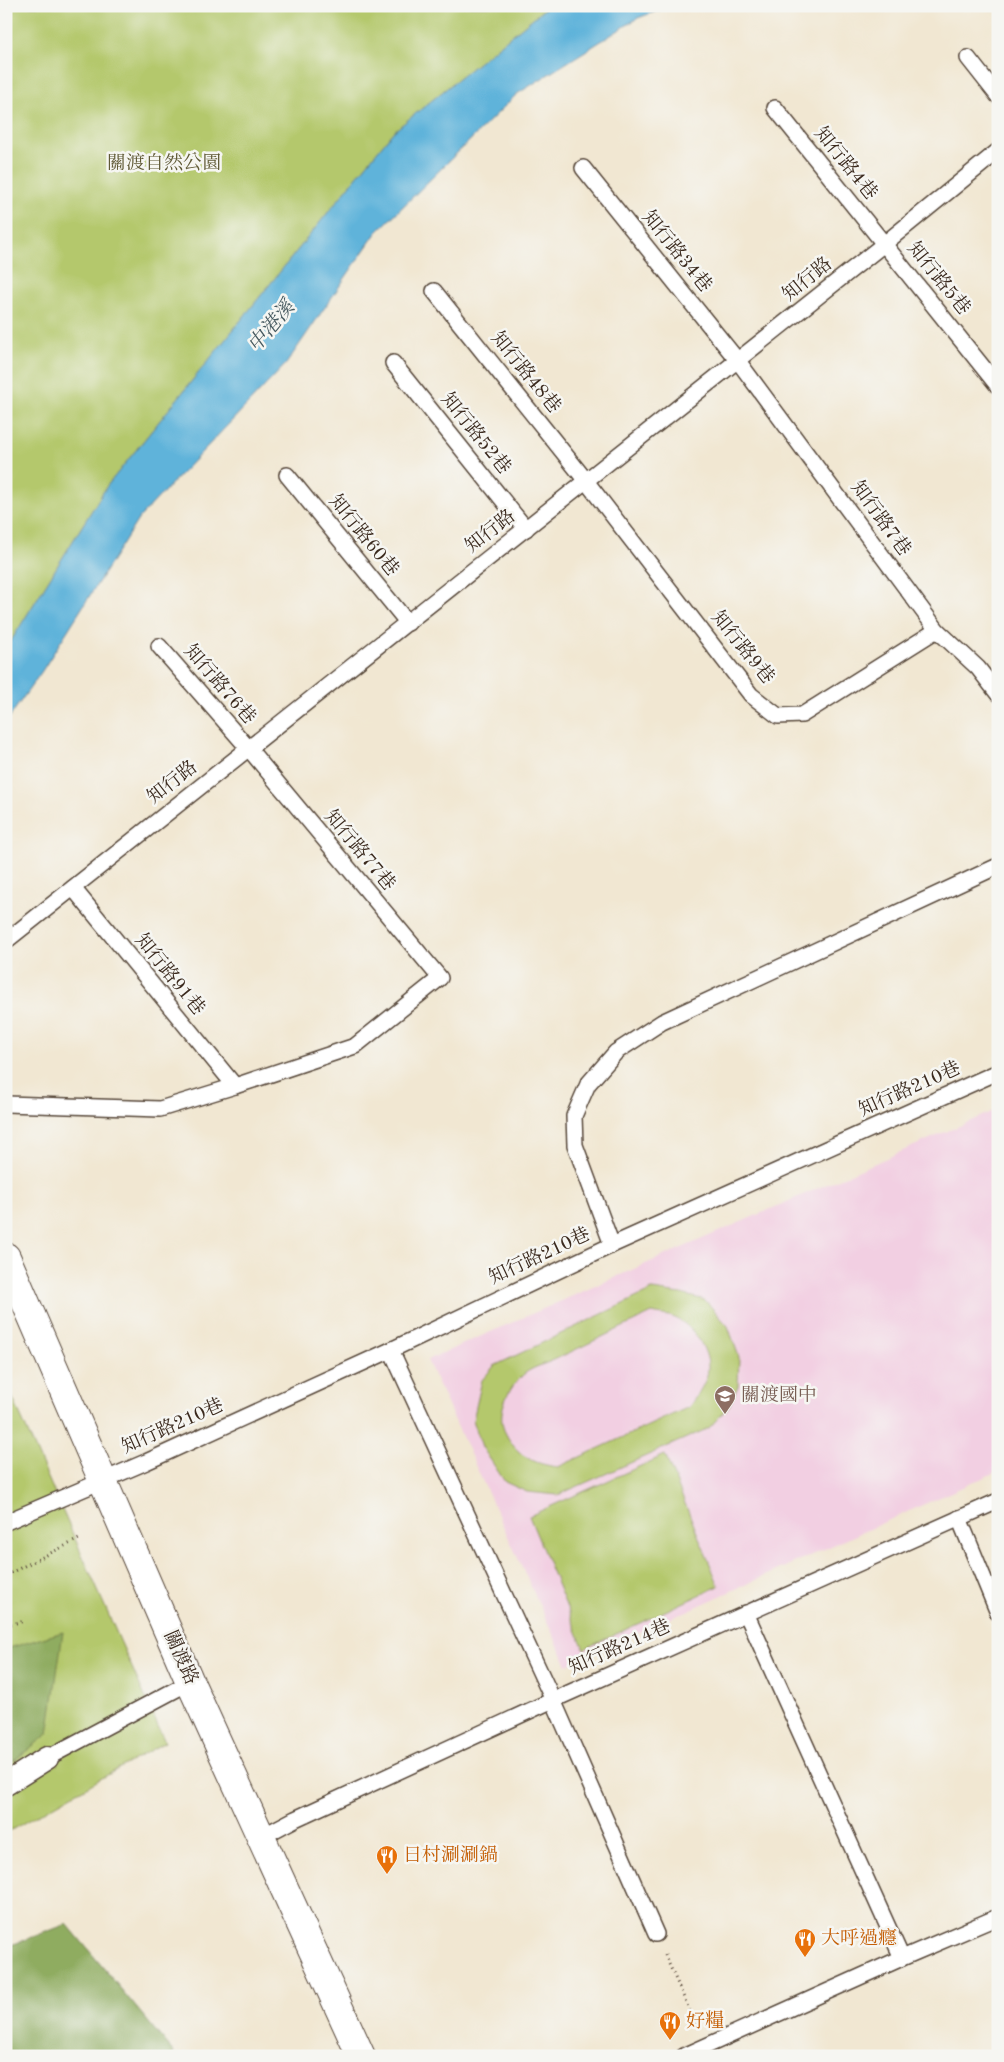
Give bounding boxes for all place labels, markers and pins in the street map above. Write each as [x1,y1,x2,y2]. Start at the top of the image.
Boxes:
school or university icon: 關渡國中 [713,1384,737,1415]
place label: 關渡國中 [741,1384,817,1406]
restaurant icon: 日村涮涮鍋 [375,1844,399,1875]
place label: 日村涮涮鍋 [403,1845,498,1866]
restaurant icon: 大呼過癮 [793,1927,817,1958]
place label: 大呼過癮 [821,1927,897,1949]
restaurant icon: 好糧 [658,2010,682,2041]
place label: 好糧 [686,2010,724,2032]

